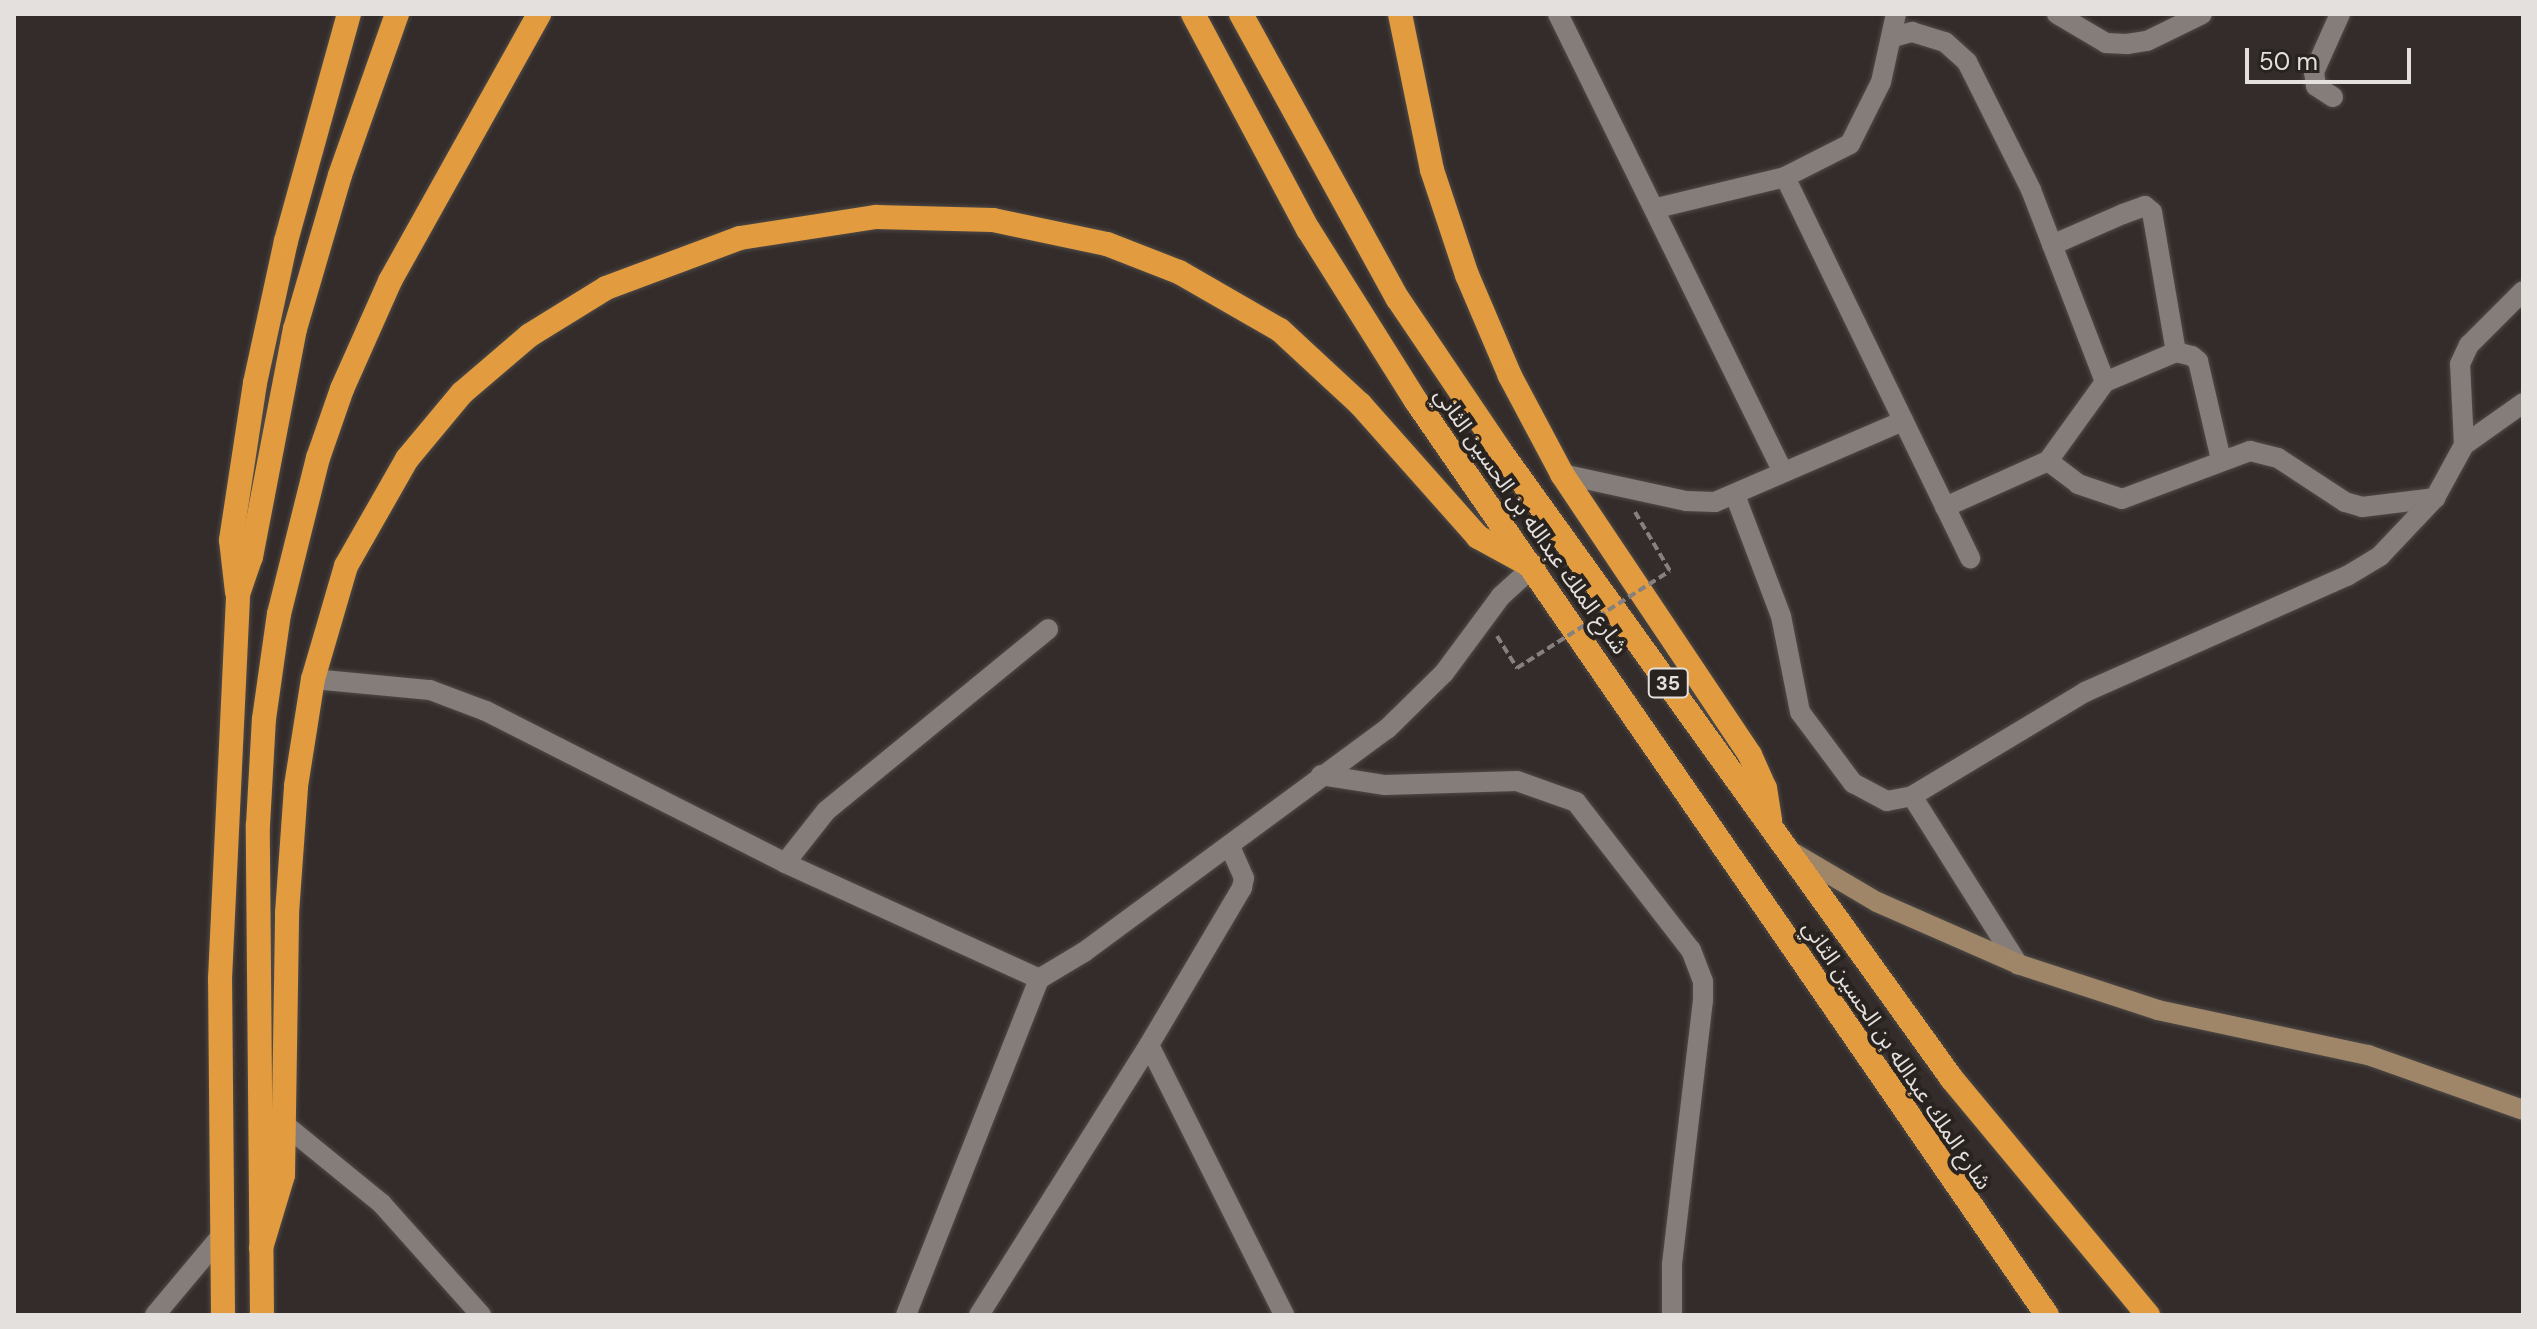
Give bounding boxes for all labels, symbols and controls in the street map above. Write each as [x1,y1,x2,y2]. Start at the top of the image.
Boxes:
scale bar [2249,32,2415,82]
text: 50 m [2259,46,2318,77]
street label: شارع الملك عبدالله بن الحسين الثاني [1429,383,1633,659]
road number: 35 [1646,667,1690,699]
street label: شارع الملك عبدالله بن الحسين الثاني [1797,915,1997,1195]

